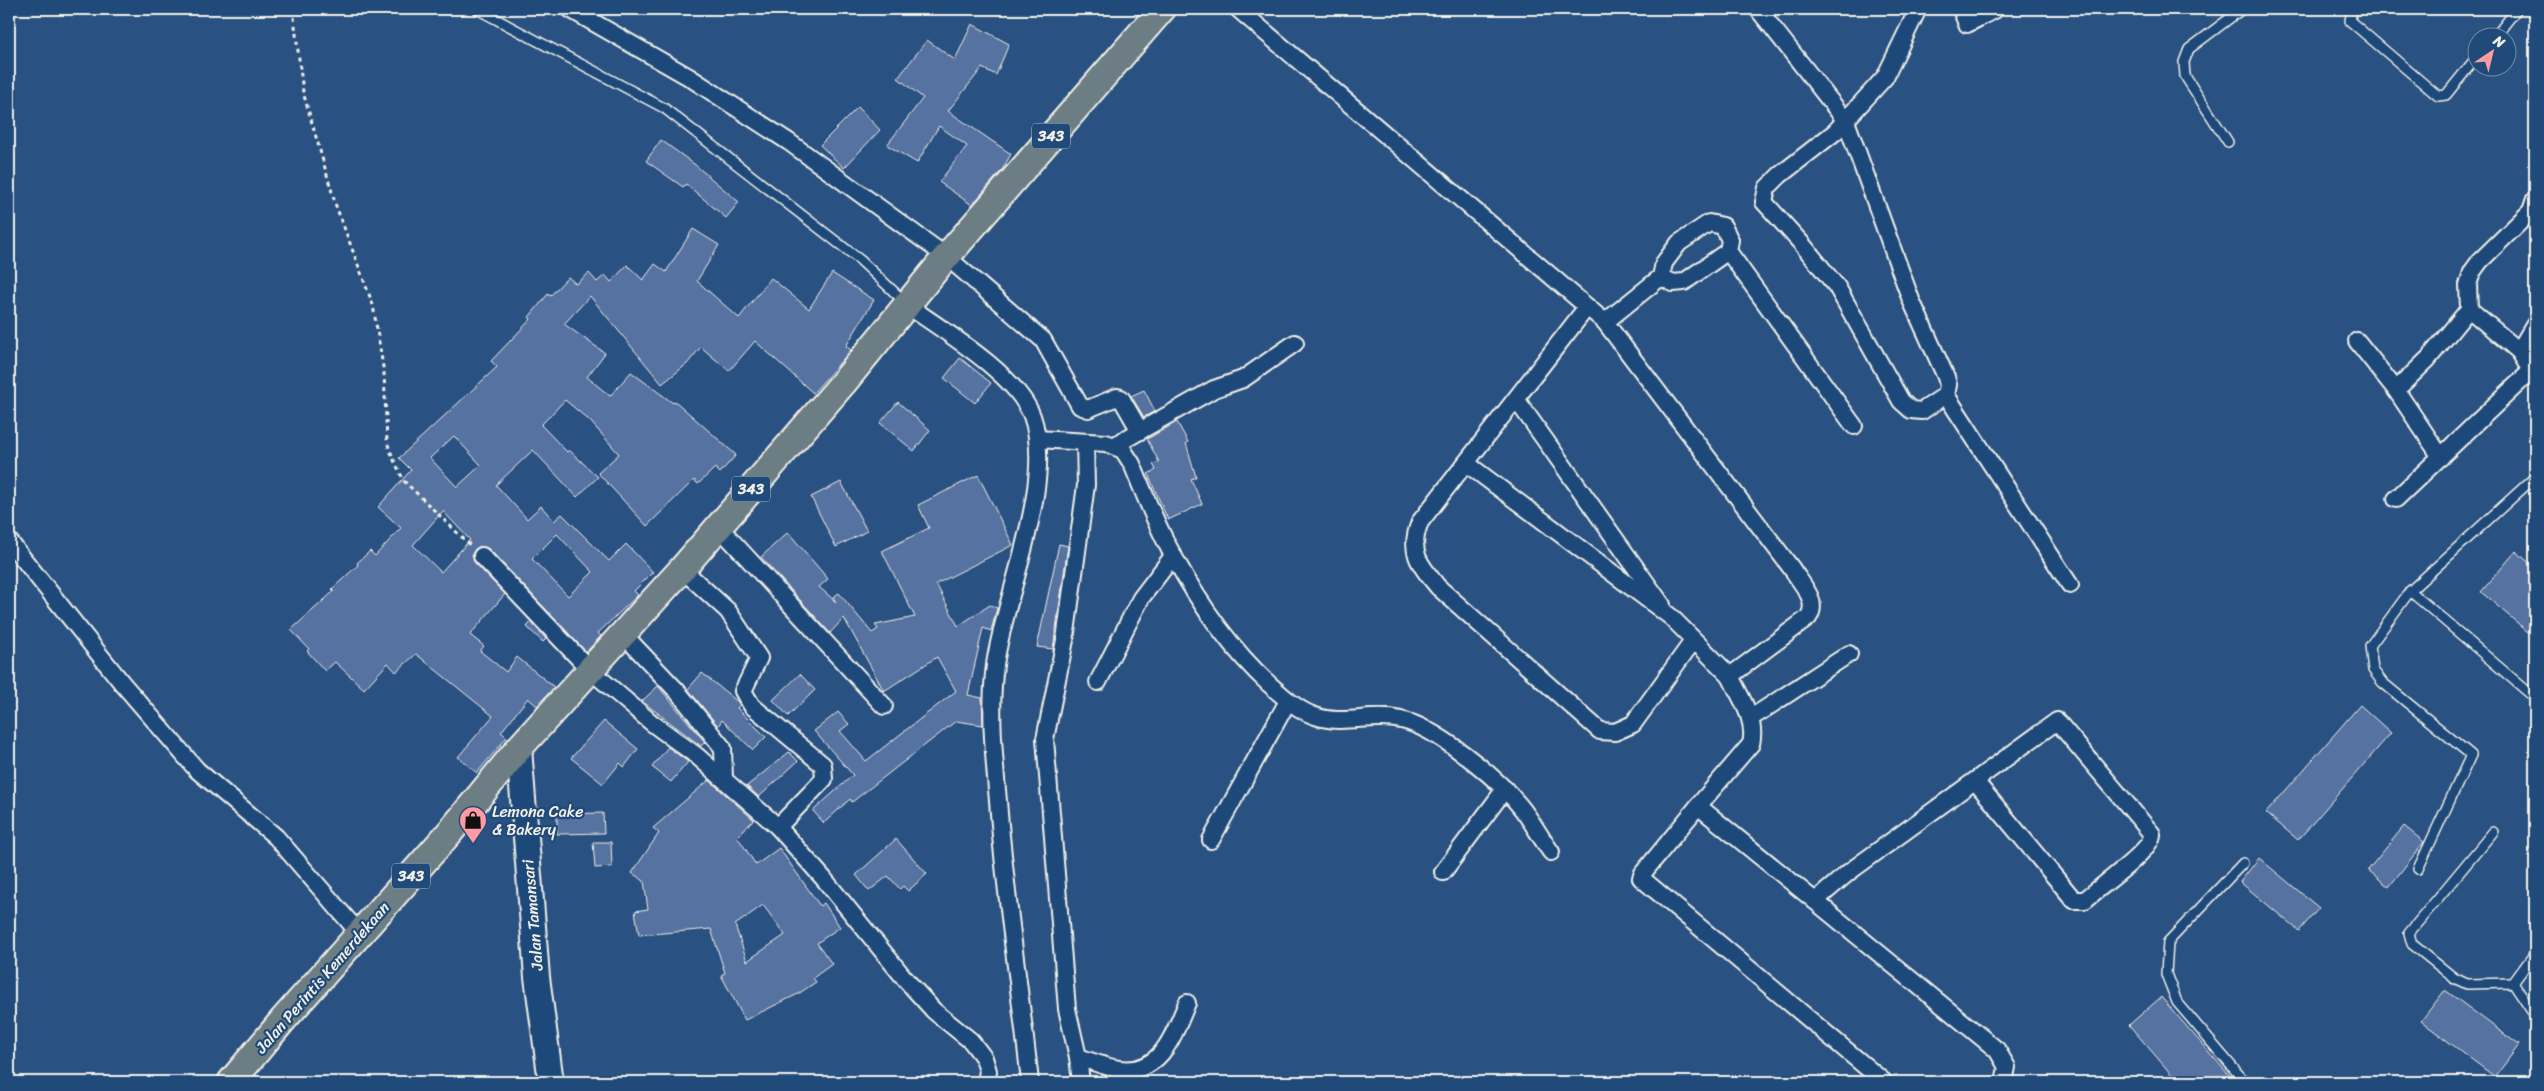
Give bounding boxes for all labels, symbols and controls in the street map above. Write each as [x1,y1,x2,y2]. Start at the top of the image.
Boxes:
north arrow [2466,28,2516,78]
text: N [2487,28,2511,55]
road number: 343 [1032,124,1070,148]
road number: 343 [732,476,770,502]
place label: Lemona Cake & Bakery [492,797,584,844]
shop icon: Lemona Cake & Bakery [458,805,488,844]
street label: Jalan Tamansari [513,858,552,973]
road number: 343 [392,864,430,888]
street label: Jalan Perintis Kemerdekaan [247,894,397,1061]

